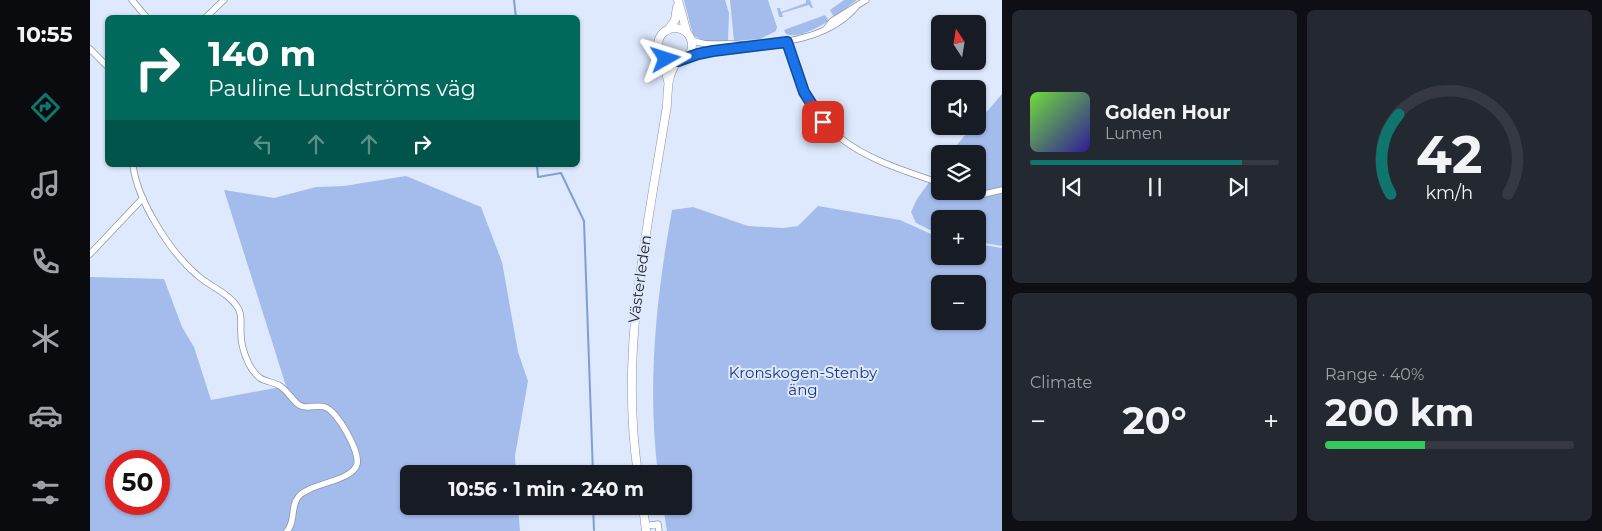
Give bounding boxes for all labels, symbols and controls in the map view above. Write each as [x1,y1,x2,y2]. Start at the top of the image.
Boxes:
north arrow [931,15,986,70]
map controls [931,15,986,330]
text: 10:55 [17,21,73,48]
text: 140 m [208,32,316,75]
position arrow [639,32,691,84]
icon: right [125,35,190,100]
text: Pauline Lundströms väg [208,75,476,102]
button: sound [931,80,986,135]
icon: directions [28,90,63,125]
pin [802,101,844,143]
text: Golden Hour [1105,101,1231,124]
icon: arrive [809,108,837,136]
text: 42 [1416,123,1483,186]
text: Lumen [1105,124,1163,143]
icon: left [249,130,277,158]
icon: ahead [302,130,330,158]
icon: ahead [355,130,383,158]
icon: right [408,130,436,158]
button: layers [931,145,986,200]
icon: music [28,167,63,202]
icon: previous [1058,173,1086,201]
icon: pause [1141,173,1169,201]
icon: next [1224,173,1252,201]
text: km/h [1426,182,1473,203]
button: + [931,210,986,265]
street label: Västerleden [624,234,655,324]
icon: phone [28,244,63,279]
button: − [931,275,986,330]
icon: climate [28,321,63,356]
park label: Kronskogen-Stenby äng [729,363,878,399]
text: Range · 40% [1325,365,1424,384]
text: Climate [1030,373,1092,392]
text: 200 km [1325,389,1474,436]
text: 20° [1122,397,1187,444]
icon: car [28,398,63,433]
text: − [1030,404,1046,438]
text: + [1263,404,1279,438]
speed limit sign: 50 [105,450,170,515]
icon: filters [28,475,63,510]
text: 10:56 · 1 min · 240 m [448,478,644,501]

